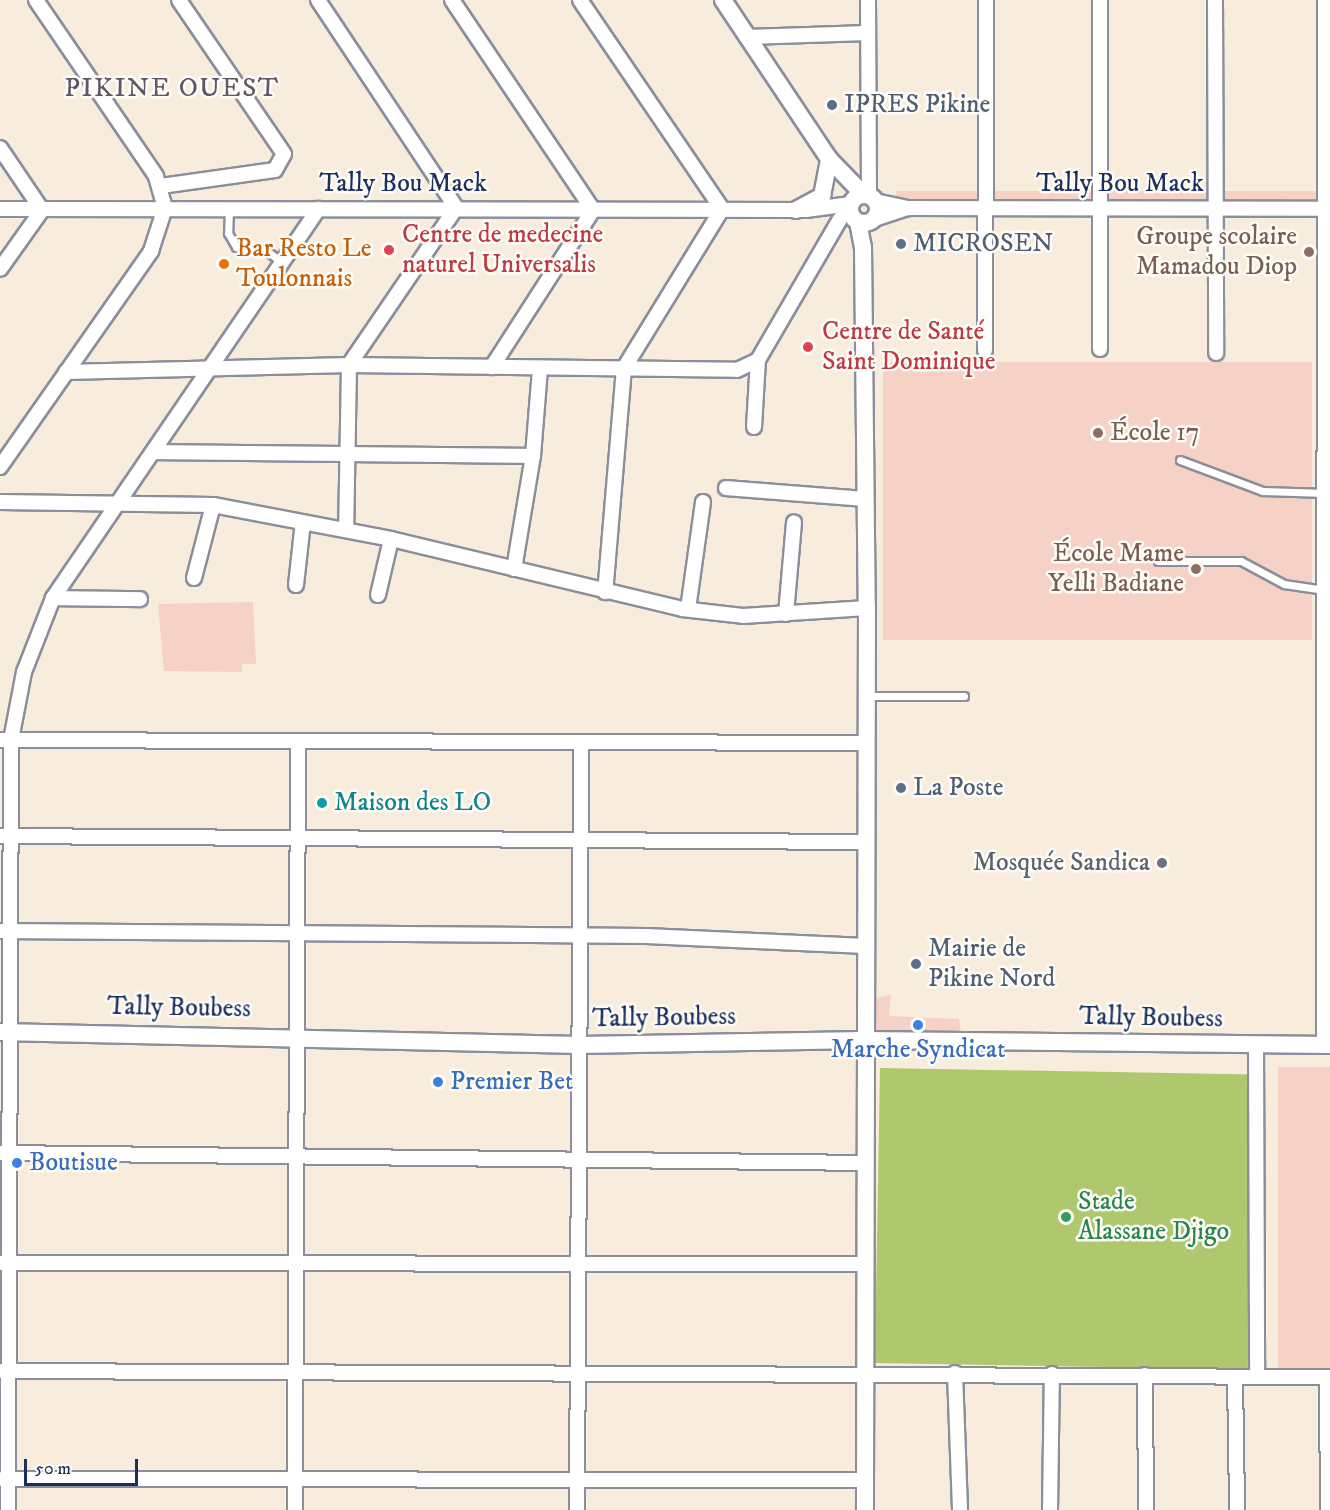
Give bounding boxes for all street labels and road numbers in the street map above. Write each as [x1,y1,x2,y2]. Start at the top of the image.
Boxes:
street label: Tally Bou Mack [319,168,487,200]
street label: Tally Bou Mack [1036,168,1204,200]
street label: Tally Boubess [107,991,251,1025]
street label: Tally Boubess [592,1001,736,1035]
street label: Tally Boubess [1079,1001,1223,1035]

